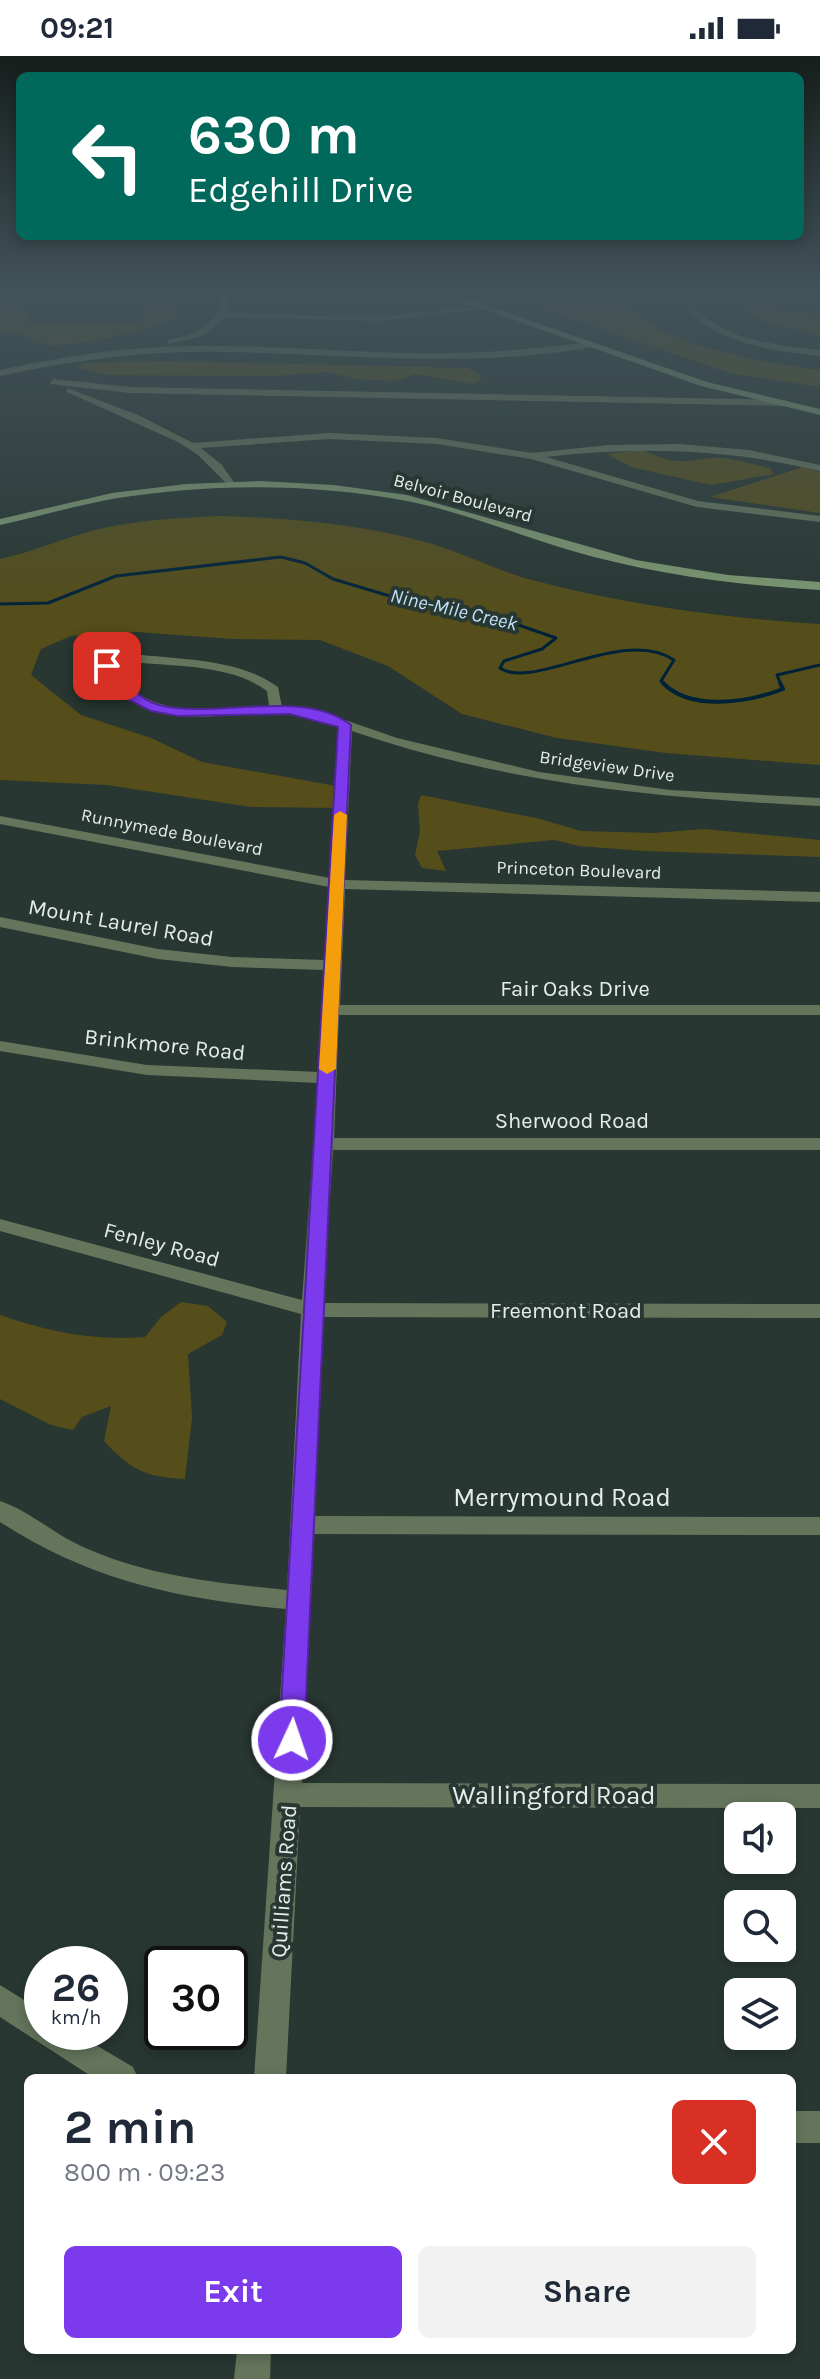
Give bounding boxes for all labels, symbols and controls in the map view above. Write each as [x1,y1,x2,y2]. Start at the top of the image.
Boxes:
text: 09:21 [40,10,114,46]
text: 630 m [188,102,360,167]
icon: left [56,104,160,208]
text: Edgehill Drive [188,169,414,211]
street label: Belvoir Boulevard [391,469,535,527]
water label: Nine-Mile Creek [388,584,521,635]
pin [73,632,141,700]
icon: arrive [85,644,129,688]
street label: Bridgeview Drive [538,746,676,786]
street label: Runnymede Boulevard [79,804,265,860]
street label: Princeton Boulevard [496,856,662,884]
street label: Mount Laurel Road [26,894,216,952]
street label: Fair Oaks Drive [500,976,650,1002]
street label: Brinkmore Road [83,1024,247,1066]
street label: Sherwood Road [495,1108,649,1134]
street label: Fenley Road [101,1217,223,1273]
street label: Freemont Road [490,1298,642,1324]
street label: Merrymound Road [453,1482,671,1513]
position arrow [250,1698,334,1782]
street label: Wallingford Road [452,1780,656,1811]
map controls [724,1802,796,2050]
button: sound [724,1802,796,1874]
street label: Quilliams Road [266,1804,302,1958]
button: search [724,1890,796,1962]
speed limit sign: 30 [144,1946,248,2050]
text: 26 [52,1964,100,2011]
button: layers [724,1978,796,2050]
text: km/h [51,2006,101,2029]
text: 2 min [64,2099,196,2155]
button: close [672,2100,756,2184]
text: 800 m · 09:23 [64,2157,225,2188]
button: Exit [64,2246,402,2338]
button: Share [418,2246,756,2338]

